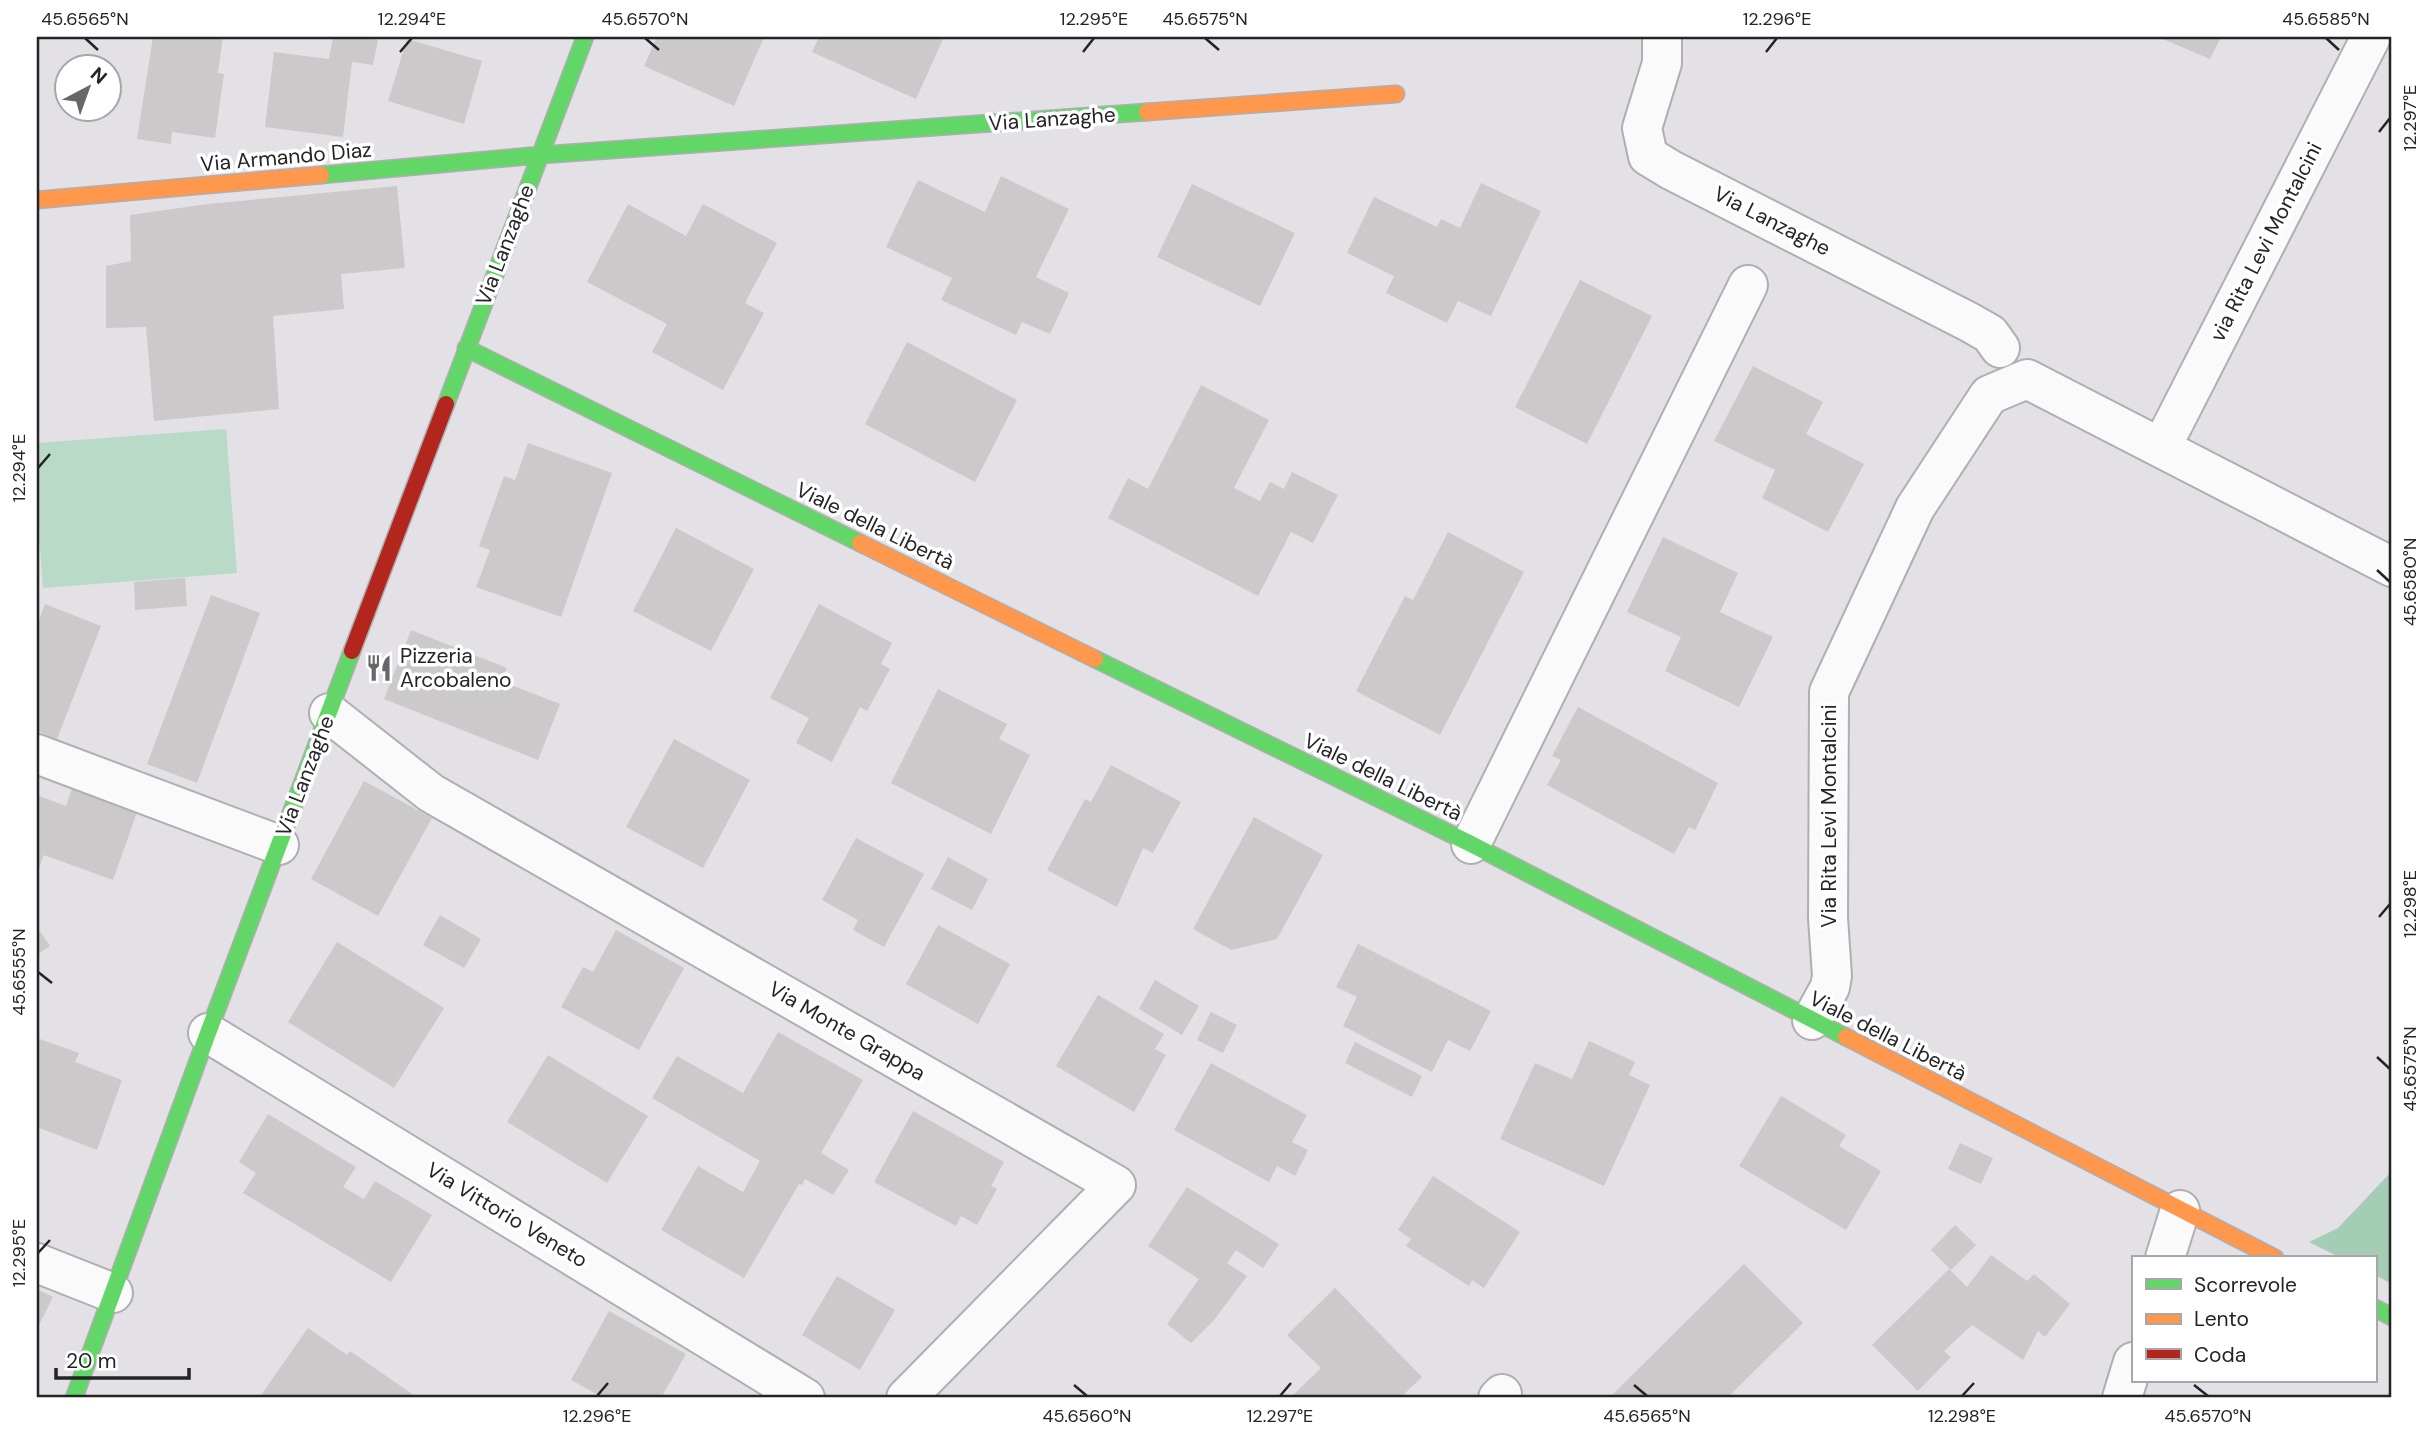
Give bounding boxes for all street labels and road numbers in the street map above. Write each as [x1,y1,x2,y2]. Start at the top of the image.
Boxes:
street label: Via Lanzaghe [987,101,1117,137]
street label: Via Armando Diaz [199,136,373,178]
street label: via Rita Levi Montalcini [2204,137,2328,347]
street label: Via Lanzaghe [469,180,541,309]
street label: Via Lanzaghe [1709,180,1835,262]
street label: Viale della Libertà [791,476,959,576]
street label: Via Rita Levi Montalcini [1815,704,1843,928]
street label: Via Lanzaghe [269,711,341,840]
street label: Viale della Libertà [1299,727,1467,827]
street label: Via Monte Grappa [764,975,930,1087]
street label: Viale della Libertà [1805,984,1971,1088]
street label: Via Vittorio Veneto [421,1156,593,1274]

